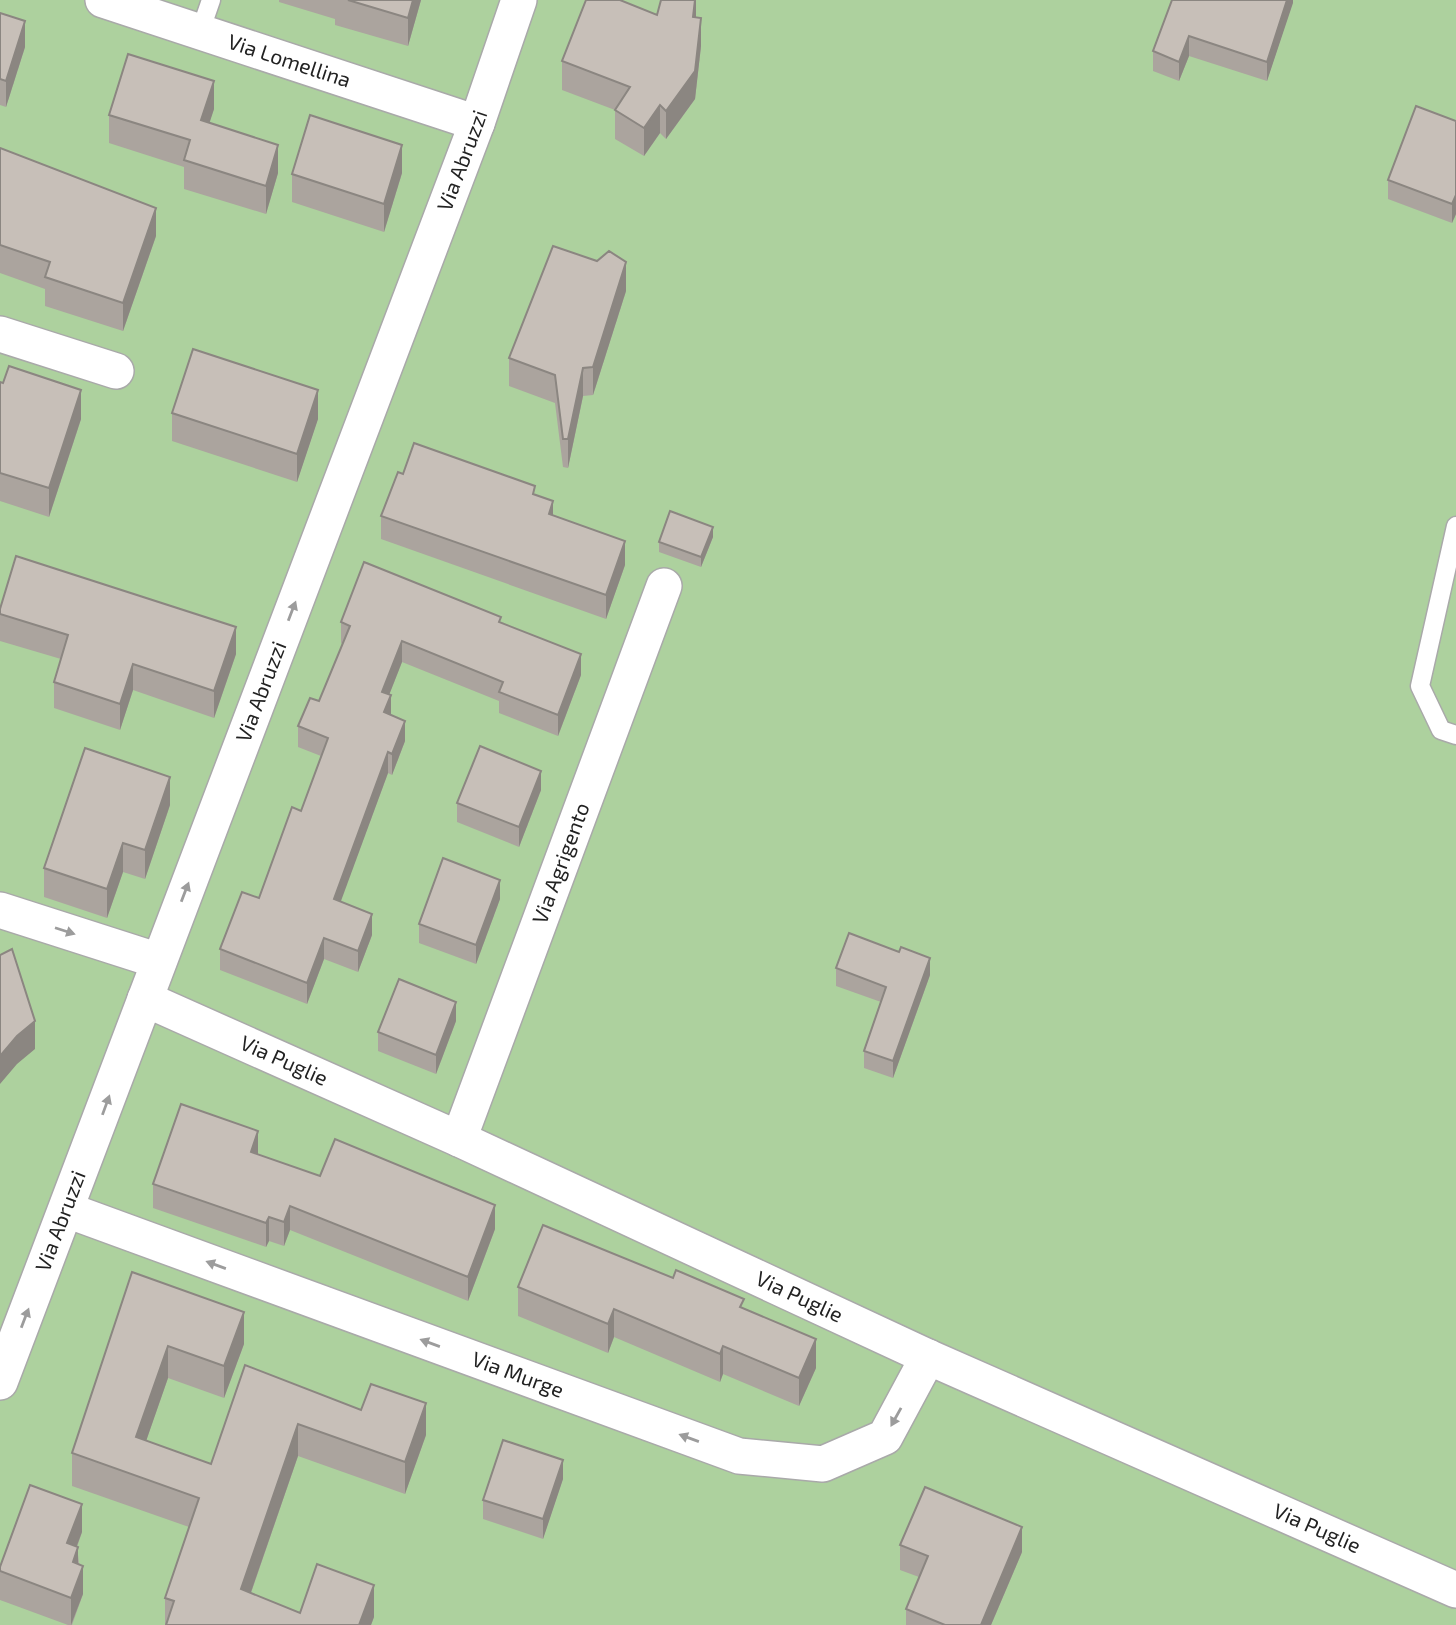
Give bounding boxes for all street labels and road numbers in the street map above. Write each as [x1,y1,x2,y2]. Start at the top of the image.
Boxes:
street label: Via Lomellina [225,28,354,92]
street label: Via Abruzzi [431,107,491,214]
street label: Via Abruzzi [230,637,291,745]
street label: Via Agrigento [526,799,594,927]
street label: Via Puglie [237,1029,332,1090]
street label: Via Abruzzi [29,1167,90,1275]
street label: Via Puglie [752,1265,847,1327]
street label: Via Murge [469,1345,568,1402]
street label: Via Puglie [1270,1497,1365,1557]

